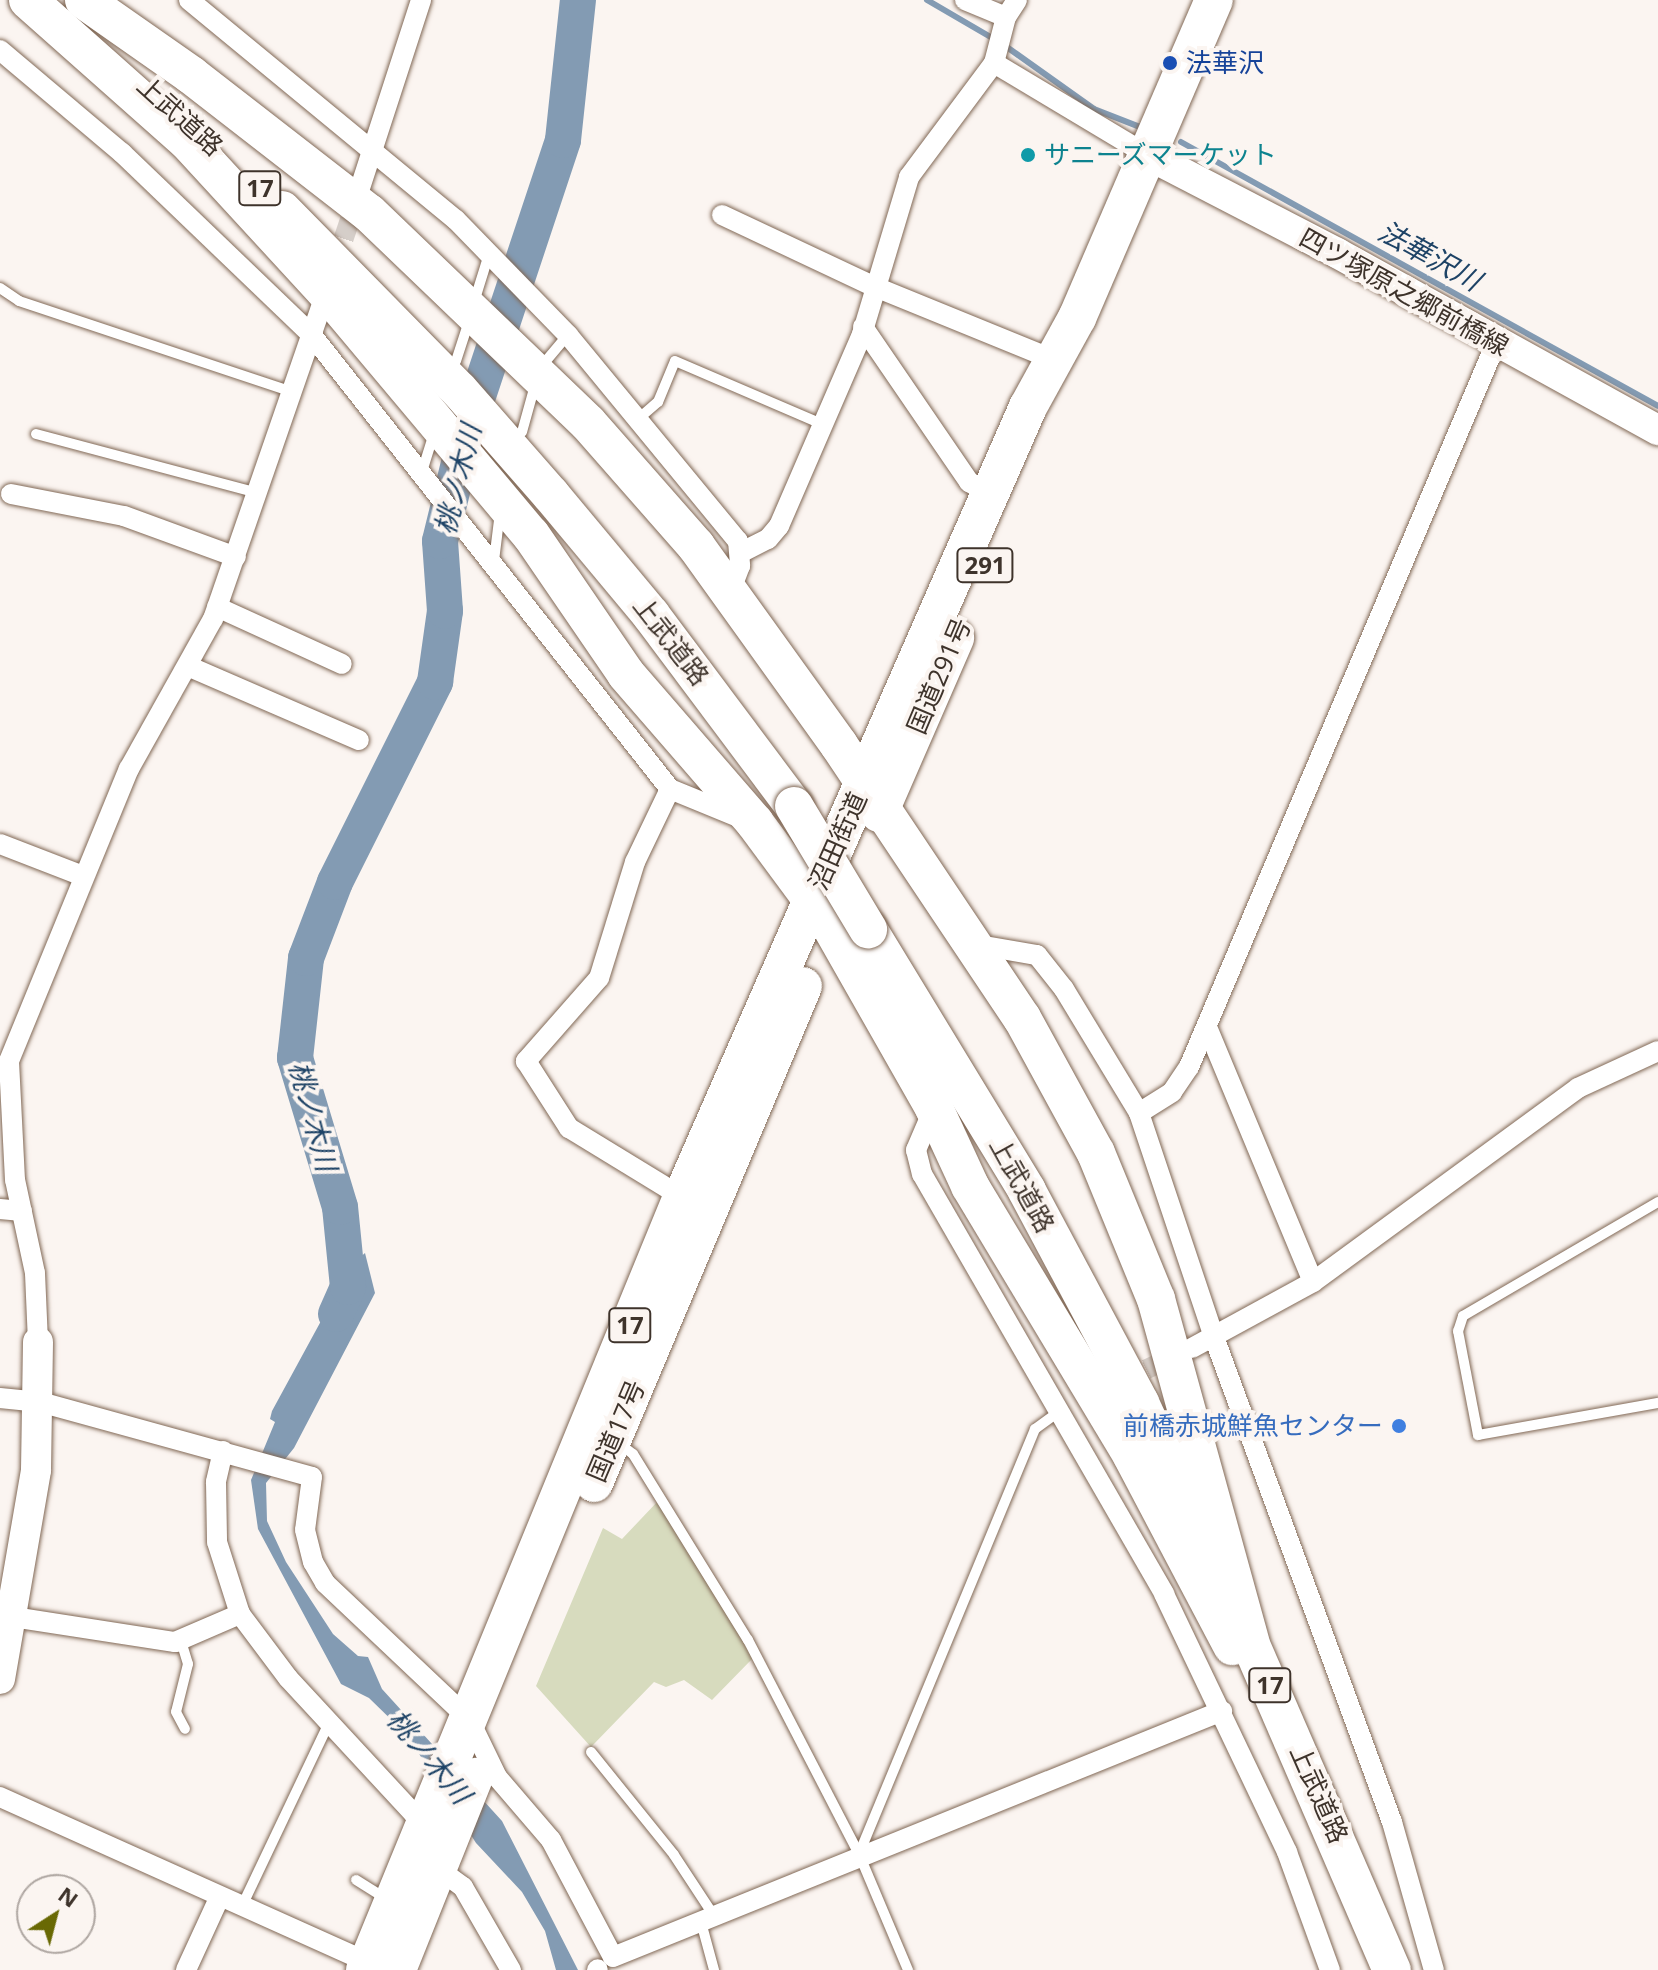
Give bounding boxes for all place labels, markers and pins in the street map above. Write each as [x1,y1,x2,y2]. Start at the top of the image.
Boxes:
place label: 法華沢 [1186,47,1264,79]
marker: 法華沢 [1161,54,1179,72]
place label: サニーズマーケット [1044,139,1278,171]
marker: サニーズマーケット [1019,146,1037,164]
place label: 前橋赤城鮮魚センター [1123,1410,1383,1442]
marker: 前橋赤城鮮魚センター [1390,1417,1408,1435]

